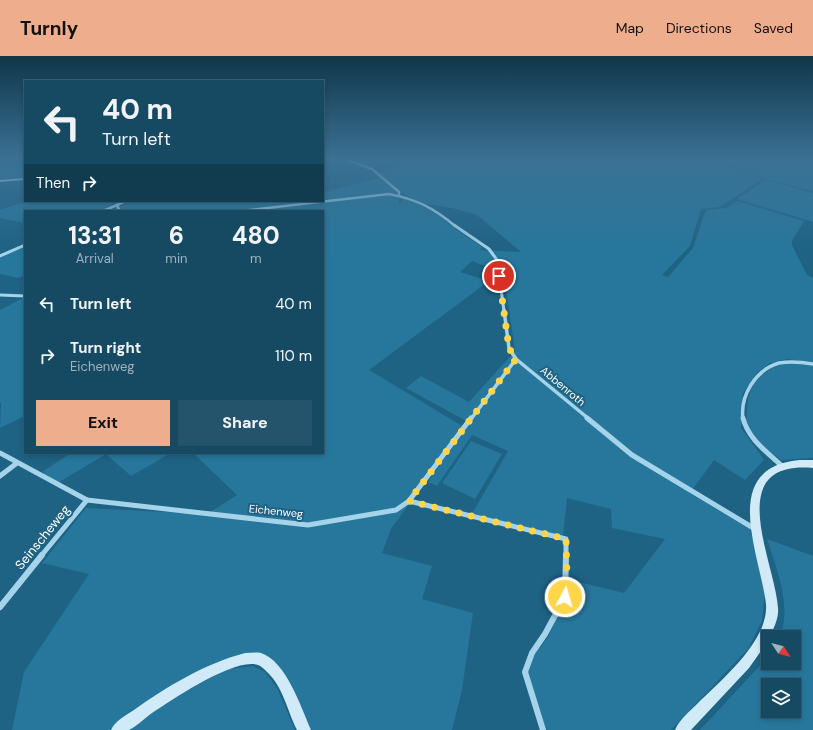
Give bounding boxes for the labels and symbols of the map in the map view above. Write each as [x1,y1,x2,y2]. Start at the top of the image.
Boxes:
pin [482,259,516,293]
street label: Abbenroth [538,363,588,409]
street label: Eichenweg [248,501,304,521]
street label: Seinscheweg [11,502,74,573]
position arrow [544,576,586,618]
north arrow [761,630,801,670]

